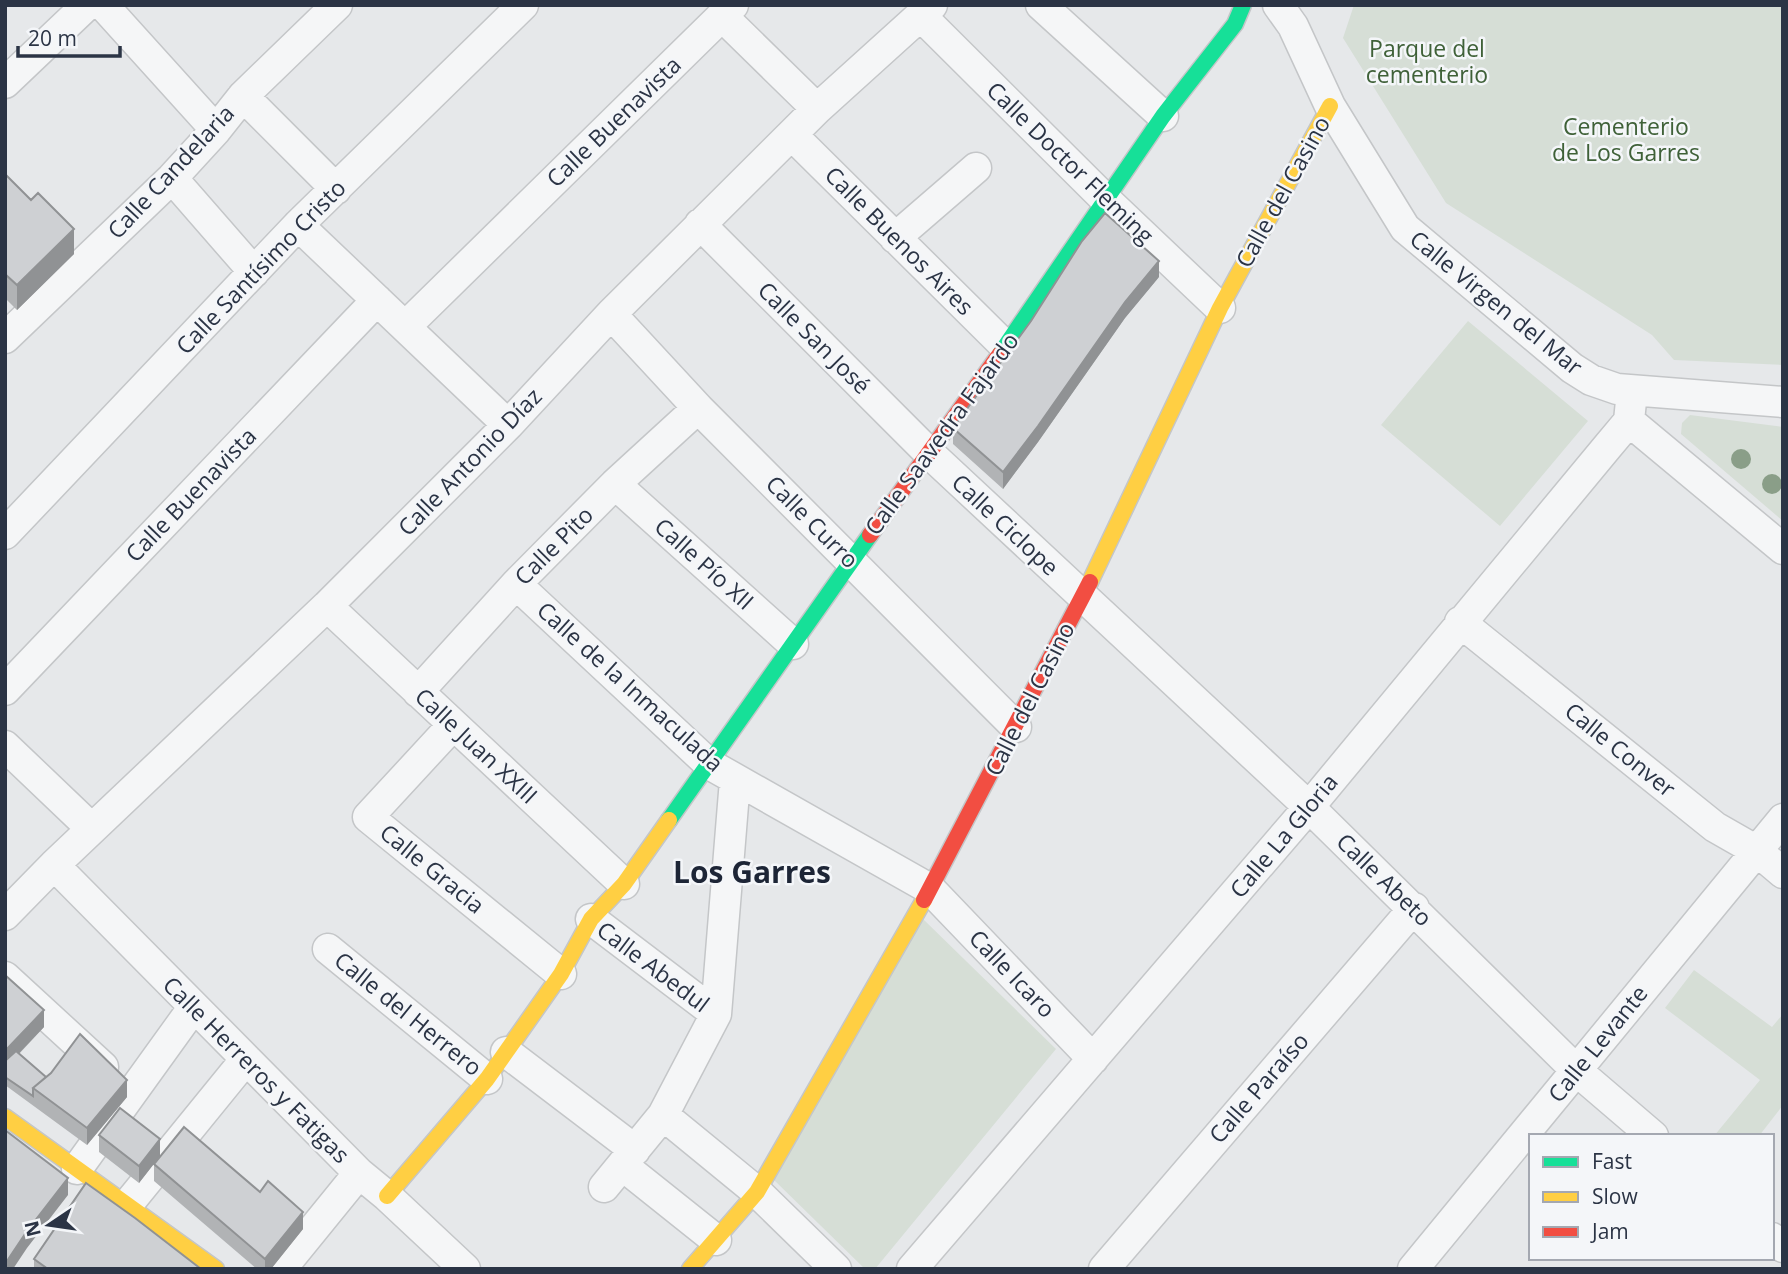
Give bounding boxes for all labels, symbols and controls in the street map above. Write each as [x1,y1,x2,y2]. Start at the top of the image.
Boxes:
scale bar [18,14,119,58]
text: 20 m [28,24,77,52]
park label: Parque del cementerio [1366,32,1488,90]
street label: Calle Buenavista [539,49,688,194]
street label: Calle Doctor Fleming [980,74,1162,251]
street label: Calle Candelaria [100,97,241,245]
street label: Calle del Casino [1227,110,1337,273]
park label: Cementerio de Los Garres [1552,110,1700,168]
street label: Calle Buenos Aires [818,159,981,322]
street label: Calle Santísimo Cristo [168,172,352,361]
street label: Calle Virgen del Mar [1403,223,1590,382]
street label: Calle San José [751,274,878,401]
street label: Calle Saavedra Fajardo [857,326,1026,541]
street label: Calle Antonio Díaz [390,380,548,542]
street label: Calle Buenavista [118,420,263,569]
street label: Calle Ciclope [945,466,1066,582]
street label: Calle Curro [759,468,866,575]
street label: Calle Pito [507,499,600,592]
street label: Calle Pío XII [648,510,761,616]
street label: Calle de la Inmaculada [531,594,731,779]
street label: Calle del Casino [977,616,1082,781]
street label: Calle Juan XXIII [408,680,545,810]
street label: Calle Conver [1558,695,1683,804]
street label: Calle La Gloria [1222,767,1345,904]
street label: Calle Gracia [373,816,492,920]
street label: Calle Abeto [1330,826,1439,933]
district label: Los Garres [673,851,831,892]
street label: Calle Abedul [591,913,716,1019]
street label: Calle Icaro [963,922,1063,1024]
street label: Calle del Herrero [328,944,489,1083]
street label: Calle Herreros y Fatigas [156,969,357,1170]
street label: Calle Levante [1540,978,1654,1109]
street label: Calle Paraíso [1201,1025,1315,1150]
legend [1529,1134,1774,1260]
text: Fast [1592,1147,1632,1175]
text: Slow [1592,1182,1638,1210]
north arrow [14,1190,84,1260]
text: Jam [1590,1217,1629,1245]
text: N [18,1218,47,1239]

